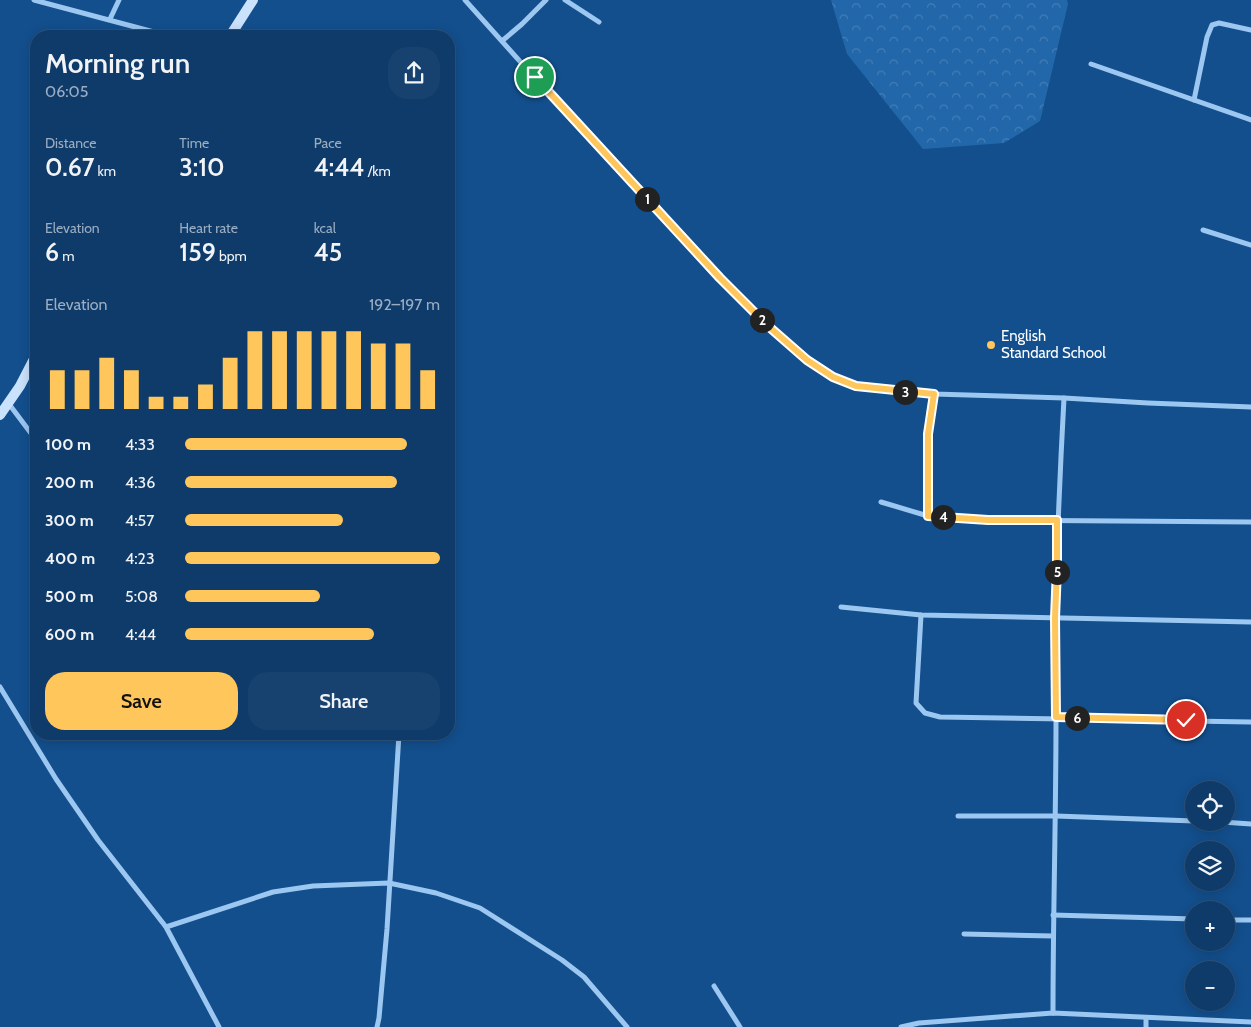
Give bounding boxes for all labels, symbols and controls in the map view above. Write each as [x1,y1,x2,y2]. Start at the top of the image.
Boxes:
text: Morning run [45,46,190,80]
button: share [388,47,440,99]
pin [514,56,556,98]
icon: arrive [521,63,549,91]
text: 06:05 [45,82,88,101]
text: Distance [45,134,97,152]
text: Time [179,134,209,152]
text: Pace [314,134,342,152]
text: 0.67 [45,152,94,182]
text: 3:10 [179,152,225,182]
text: 4:44 [314,152,365,182]
text: km [94,162,116,180]
text: /km [365,162,391,180]
pin: 1 [634,186,660,212]
text: 1 [645,190,650,208]
text: Elevation [45,219,100,237]
text: Heart rate [179,219,238,237]
text: kcal [314,219,336,237]
text: 6 [45,237,59,267]
text: 159 [179,237,216,267]
text: 45 [314,237,342,267]
text: m [59,247,75,265]
text: bpm [216,247,247,265]
text: Elevation [45,295,108,314]
text: 192–197 m [369,295,440,314]
pin: 2 [750,308,774,332]
text: 2 [759,311,766,329]
place label: English Standard School [1001,327,1106,362]
marker: English Standard School [985,339,997,351]
pin: 3 [892,380,918,404]
text: 3 [902,383,909,401]
text: 100 m [45,435,91,454]
text: 4:33 [125,435,155,454]
text: 200 m [45,473,94,492]
text: 4:36 [125,473,155,492]
pin: 4 [930,504,956,530]
text: 4 [939,508,948,526]
text: 300 m [45,511,94,530]
text: 4:57 [125,511,154,530]
text: 400 m [45,549,95,568]
text: 4:23 [125,549,155,568]
pin: 5 [1044,560,1070,584]
text: 5 [1054,563,1061,581]
text: 500 m [45,587,94,606]
text: 5:08 [125,587,158,606]
text: 600 m [45,625,94,644]
text: 4:44 [125,625,156,644]
button: Save [45,672,238,730]
button: Share [248,672,440,730]
pin [1165,699,1207,741]
pin: 6 [1064,706,1090,730]
icon: check [1172,706,1200,734]
text: 6 [1074,709,1081,727]
map controls [1185,781,1235,1011]
button: locate [1185,781,1235,831]
button: layers [1185,841,1235,891]
button: + [1185,901,1235,951]
button: − [1185,961,1235,1011]

